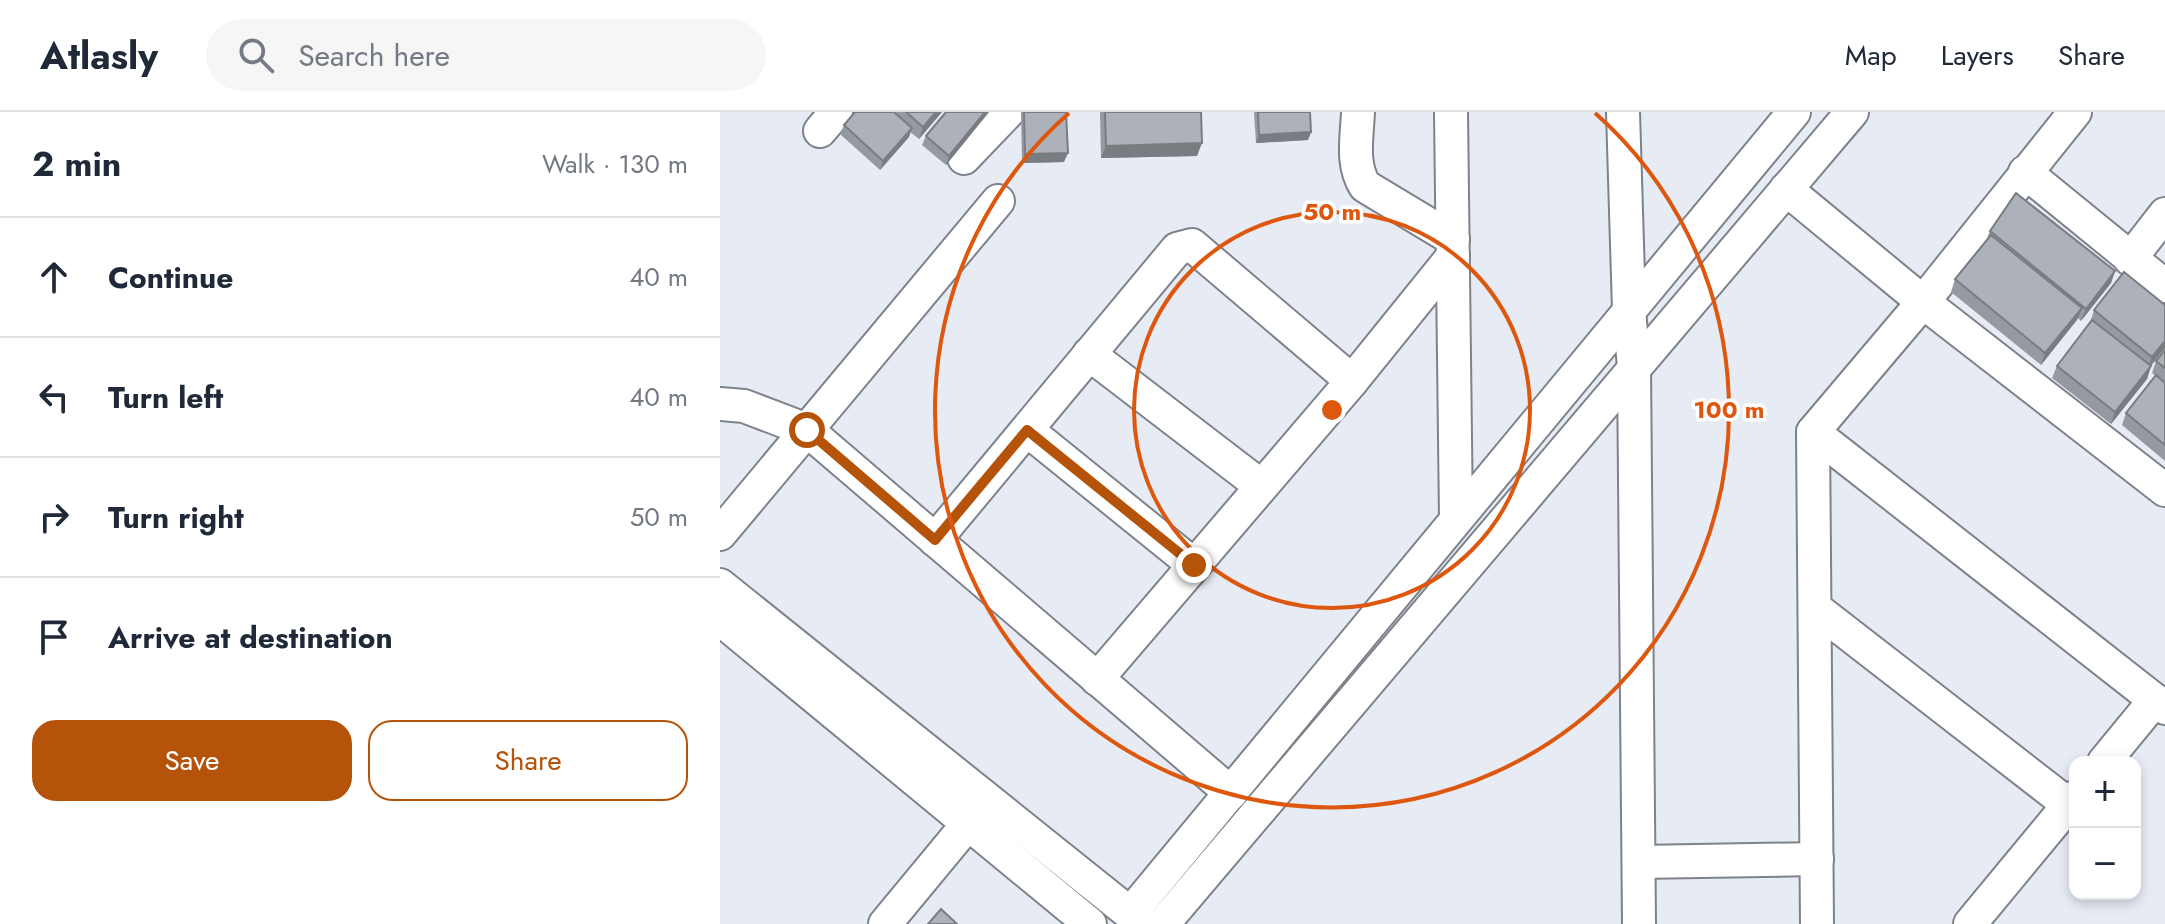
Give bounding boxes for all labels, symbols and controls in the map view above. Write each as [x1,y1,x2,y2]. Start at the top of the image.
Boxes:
search box [206,19,766,91]
text: Atlasly [40,28,158,83]
icon: search [234,33,278,77]
text: Search here [298,34,450,77]
text: Map [1845,35,1897,76]
text: Layers [1941,35,2014,76]
text: Share [2058,35,2125,76]
text: 2 min [32,140,121,189]
text: Walk · 130 m [542,145,688,183]
text: 50 m [1303,194,1361,229]
icon: ahead [32,255,76,299]
text: Continue [108,256,234,299]
text: 40 m [629,258,688,296]
icon: left [32,375,76,419]
text: Turn left [108,376,223,419]
text: 40 m [629,378,688,416]
text: 100 m [1694,392,1764,427]
centre of rings [1318,396,1346,424]
route start [789,412,825,448]
icon: right [32,495,76,539]
text: Turn right [108,496,244,539]
text: 50 m [630,498,688,536]
route end [1176,547,1212,583]
icon: arrive [32,615,76,659]
text: Arrive at destination [108,616,393,659]
button: Save [32,720,352,801]
button: Share [368,720,688,801]
map controls [2069,756,2141,900]
button: + [2069,756,2141,828]
button: − [2069,828,2141,900]

